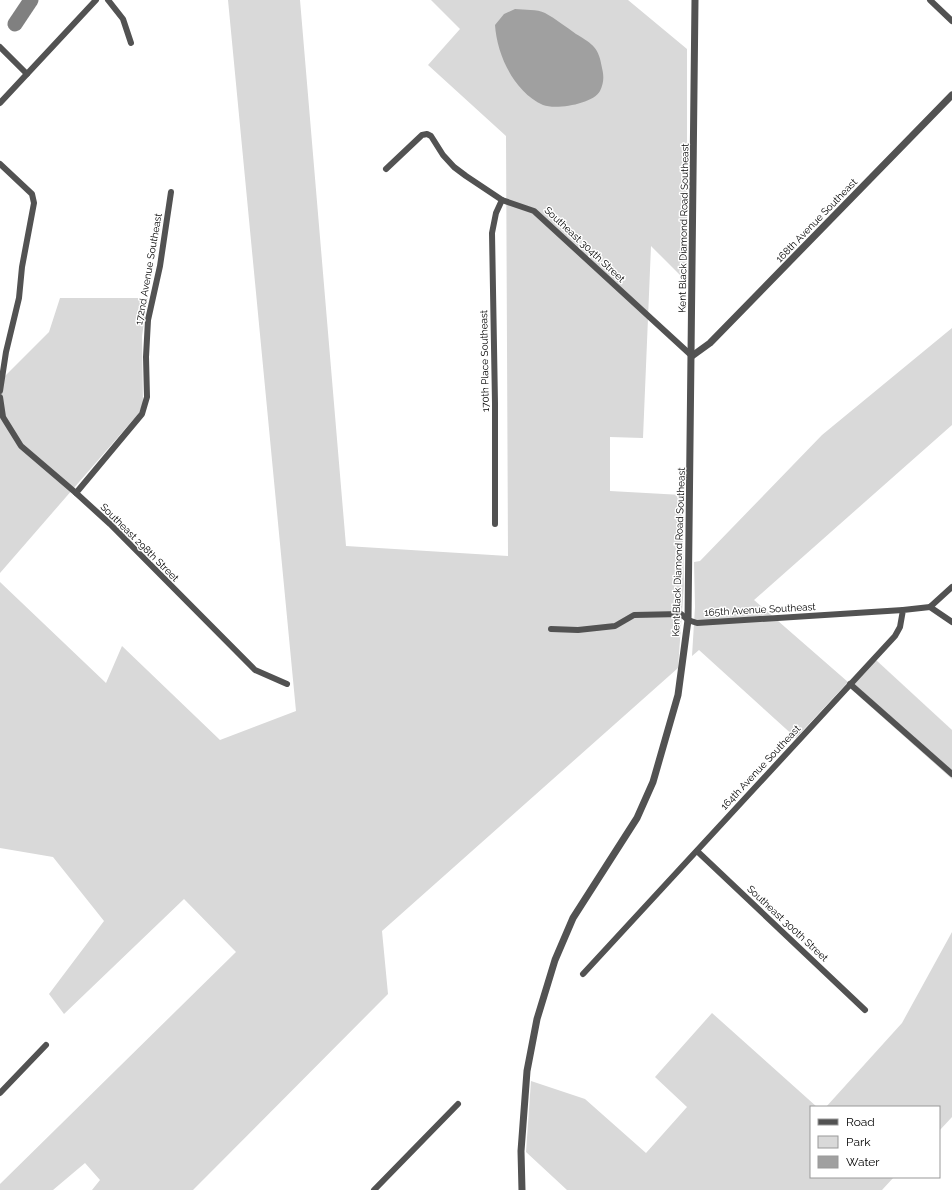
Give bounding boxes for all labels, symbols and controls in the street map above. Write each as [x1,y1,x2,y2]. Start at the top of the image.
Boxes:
street label: Kent Black Diamond Road Southeast [677,143,690,313]
street label: 168th Avenue Southeast [774,176,860,264]
street label: Southeast 304th Street [542,204,627,285]
street label: 172nd Avenue Southeast [133,212,164,326]
street label: 170th Place Southeast [478,309,491,412]
street label: Kent Black Diamond Road Southeast [670,466,687,637]
street label: Southeast 298th Street [98,501,181,584]
street label: 165th Avenue Southeast [704,601,817,618]
street label: 164th Avenue Southeast [718,722,803,812]
street label: Southeast 300th Street [745,883,831,964]
legend [810,1106,940,1178]
text: Road [846,1115,875,1129]
text: Park [846,1135,871,1149]
text: Water [846,1155,880,1169]

